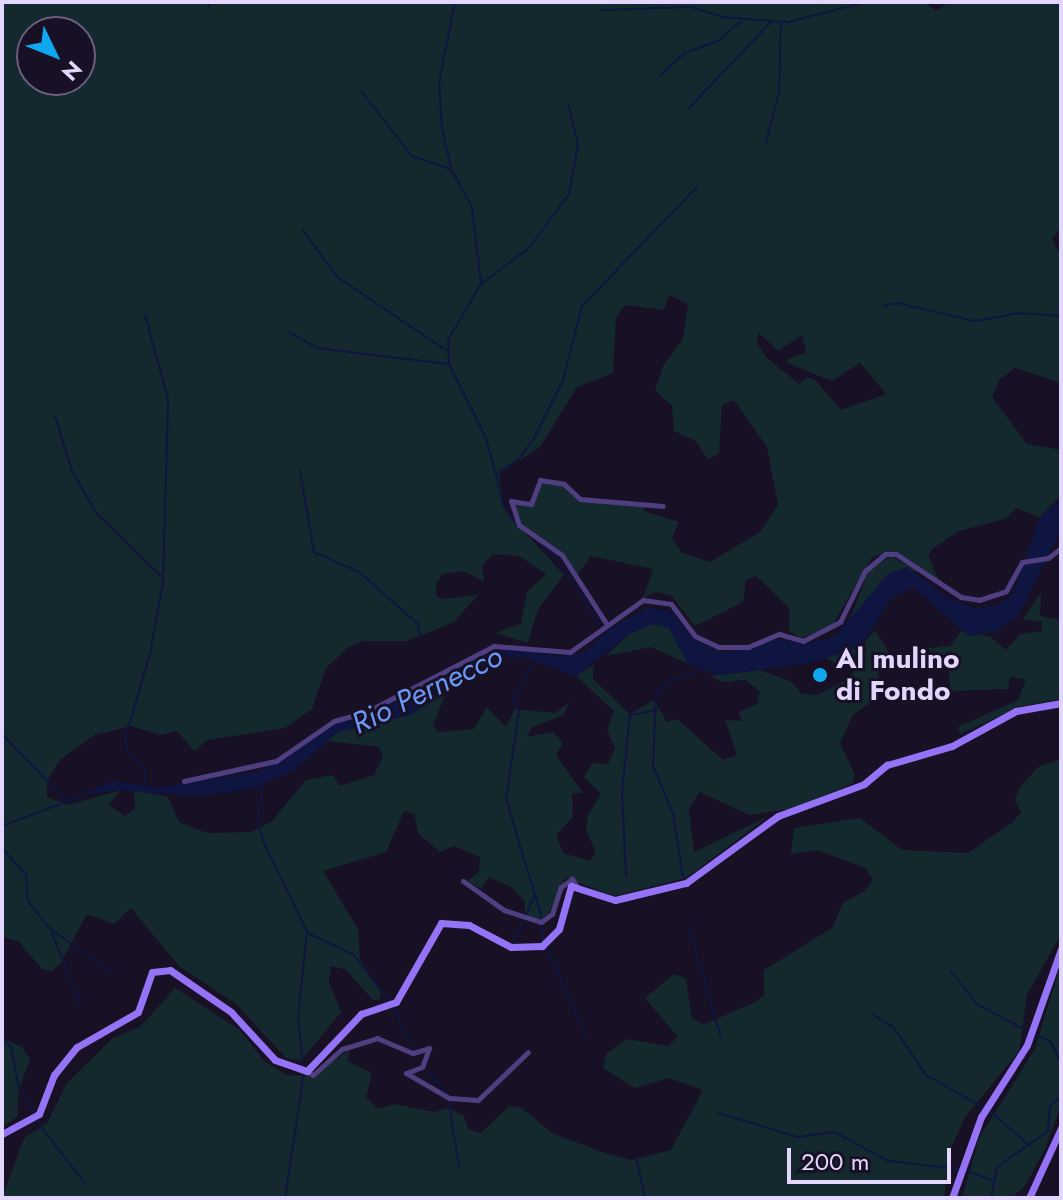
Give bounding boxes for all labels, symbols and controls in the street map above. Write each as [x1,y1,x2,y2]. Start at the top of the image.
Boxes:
north arrow [16,16,96,96]
text: N [54,54,90,88]
water label: Rio Pernecco [346,638,508,742]
place label: Al mulino di Fondo [836,642,960,708]
marker: Al mulino di Fondo [811,666,829,684]
scale bar [791,1132,955,1182]
text: 200 m [801,1144,869,1179]

